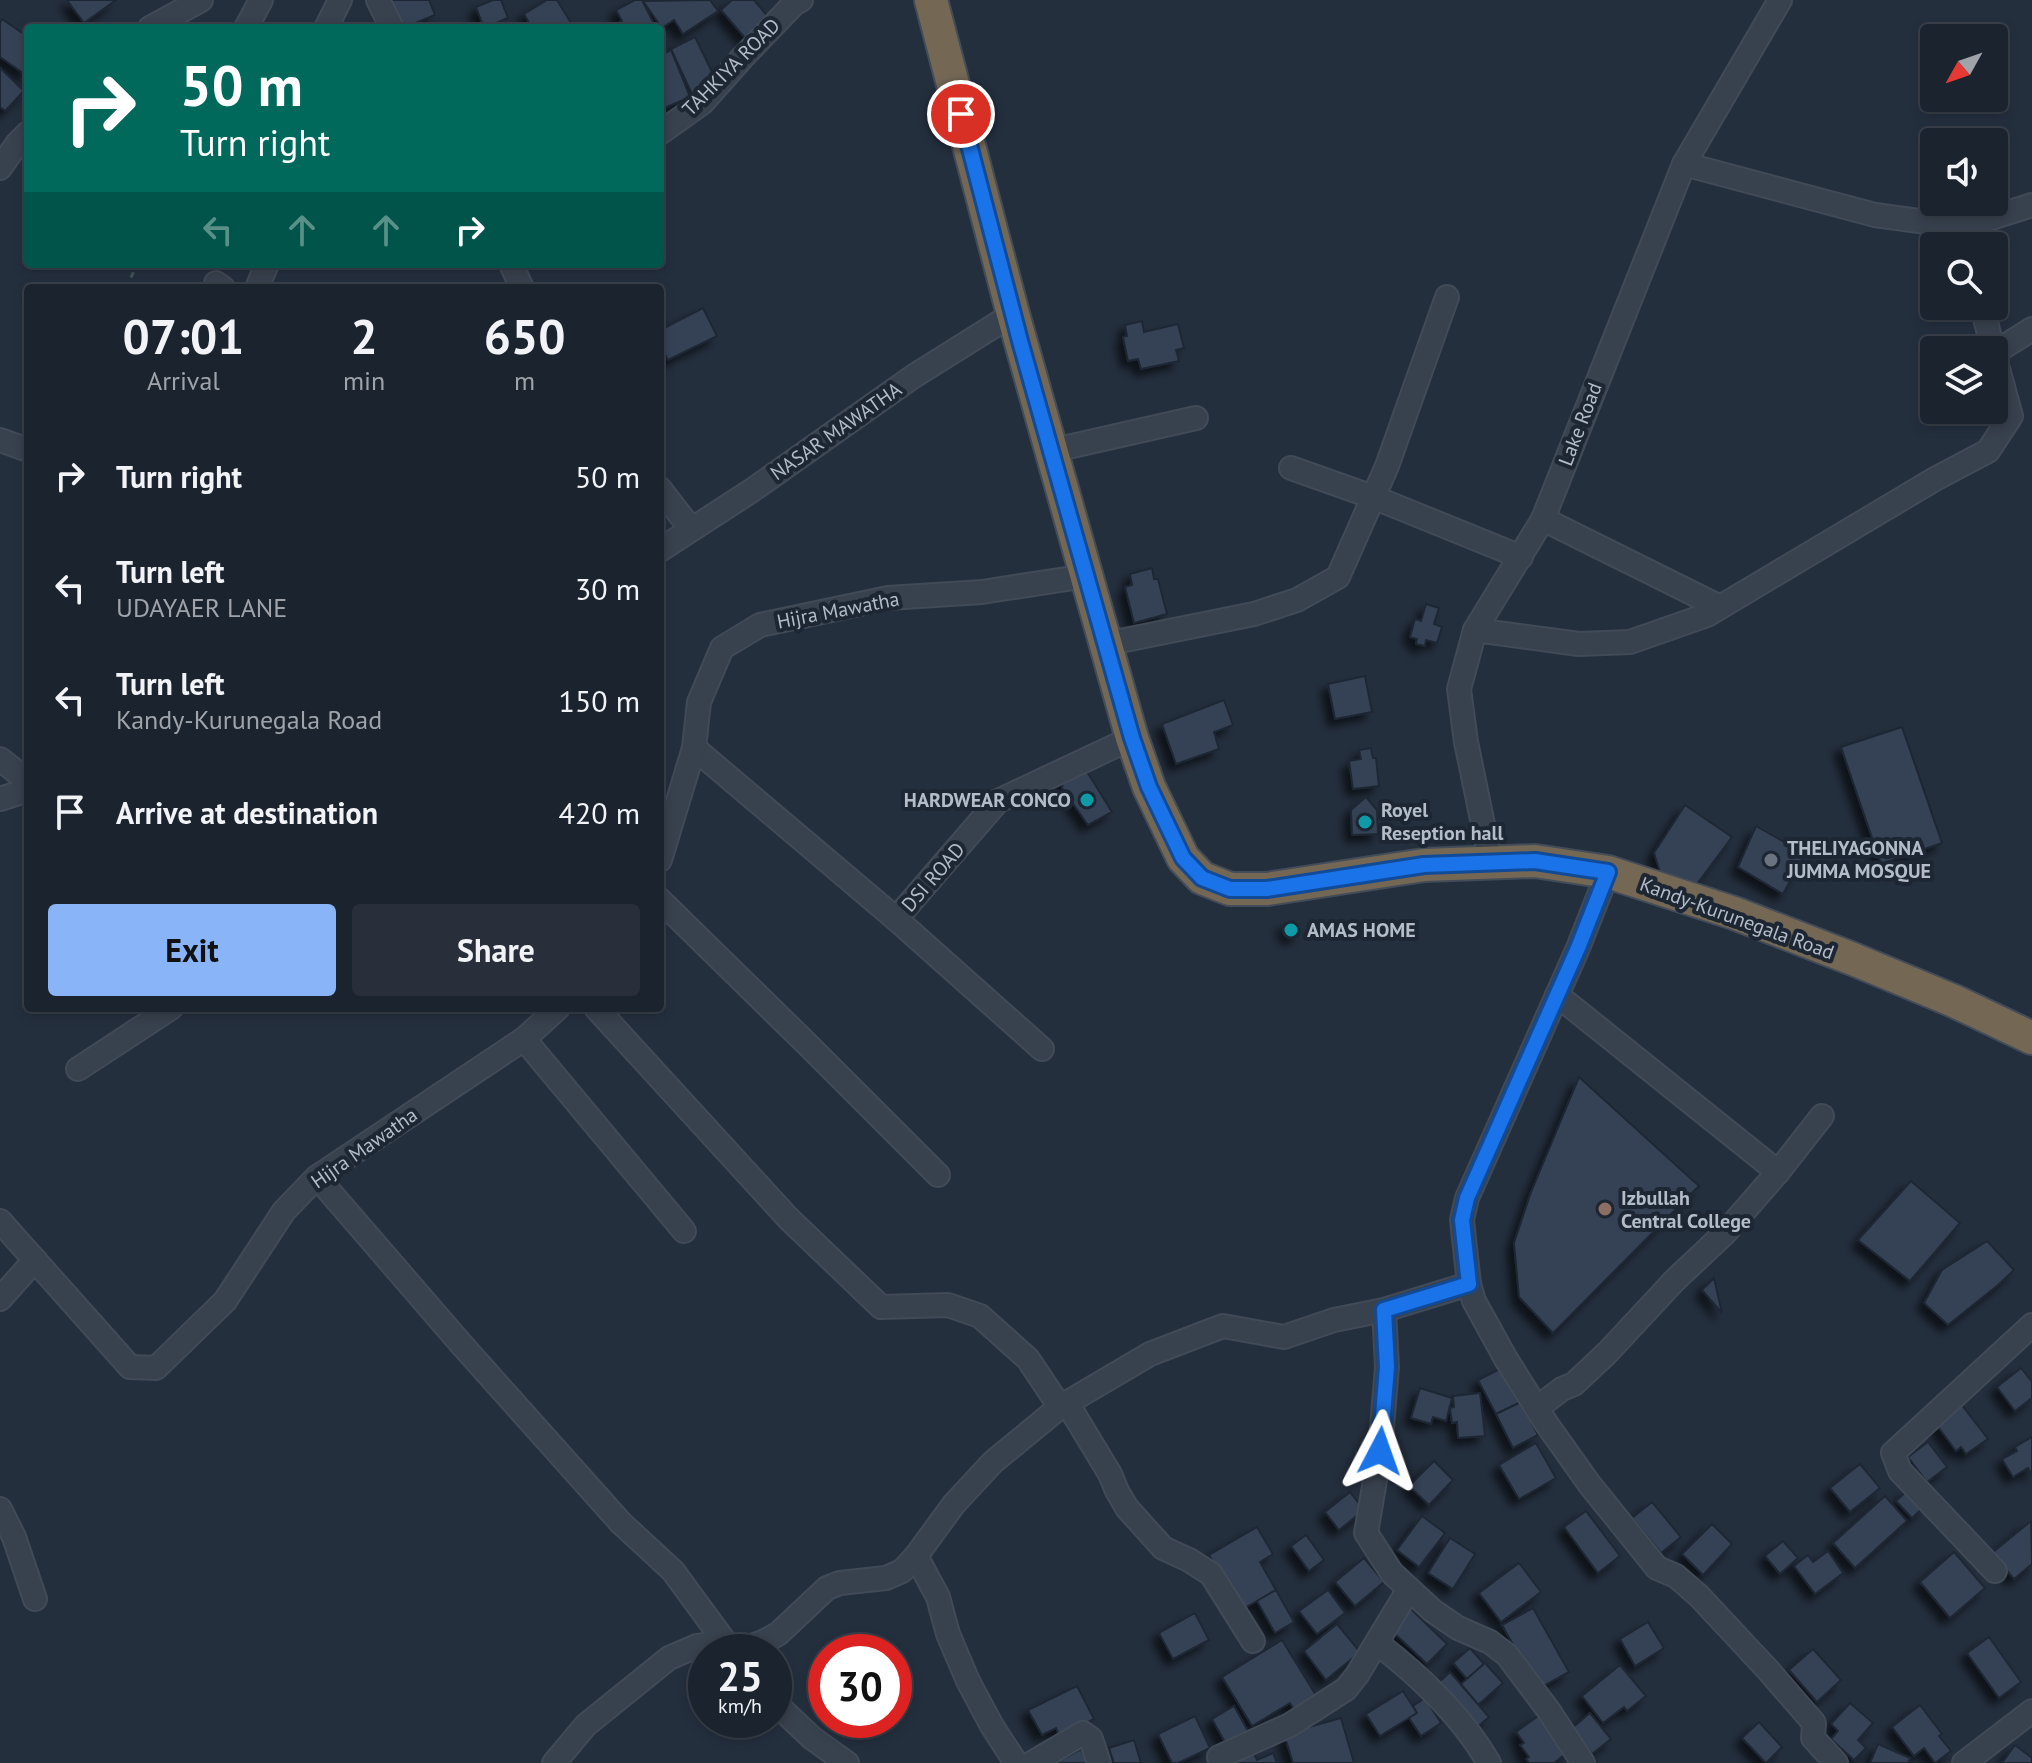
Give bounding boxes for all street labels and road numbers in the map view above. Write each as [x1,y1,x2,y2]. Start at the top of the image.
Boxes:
street label: TAHKIYA ROAD [677,13,785,121]
street label: NASAR MAWATHA [765,376,907,486]
street label: Lake Road [1552,379,1608,469]
street label: Hijra Mawatha [775,585,901,635]
street label: DSI ROAD [896,837,970,917]
street label: Kandy-Kurunegala Road [1636,871,1838,965]
street label: Hijra Mawatha [306,1102,422,1194]

